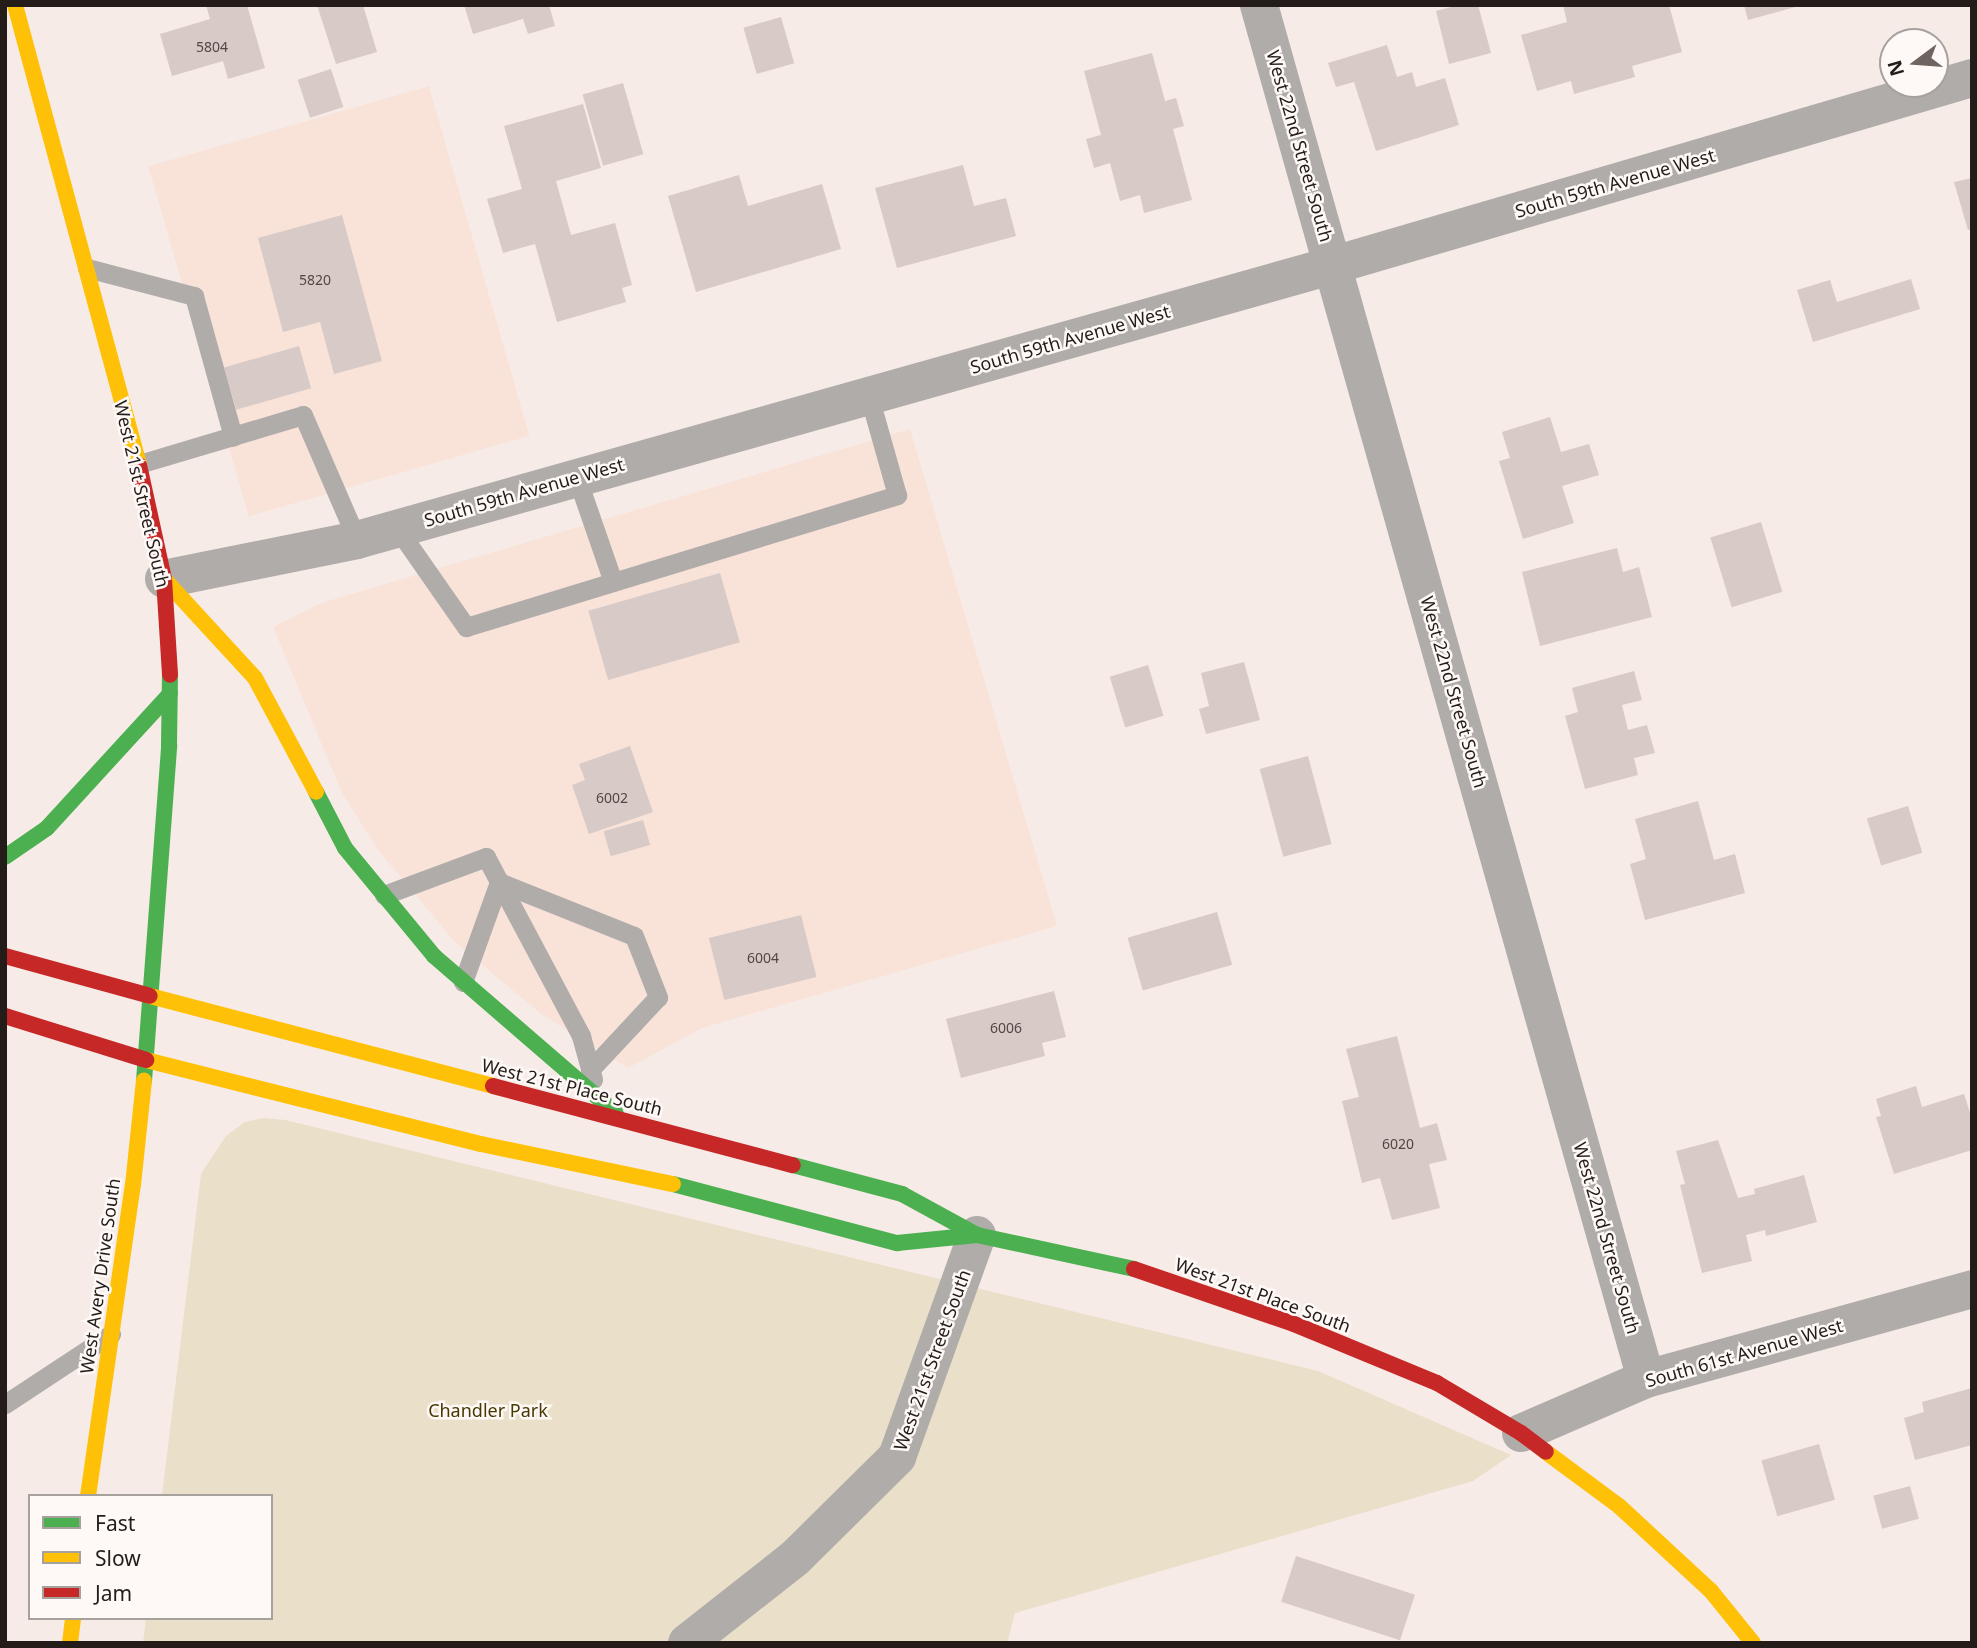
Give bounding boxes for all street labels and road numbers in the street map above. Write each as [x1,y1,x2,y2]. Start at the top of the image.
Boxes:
street label: West 22nd Street South [1262,48,1338,244]
street label: South 59th Avenue West [1513,144,1717,222]
street label: South 59th Avenue West [968,300,1172,378]
street label: West 21st Street South [110,398,174,590]
street label: South 59th Avenue West [422,453,626,531]
street label: West 22nd Street South [1416,594,1492,790]
street label: West 21st Place South [479,1054,665,1120]
street label: West 22nd Street South [1569,1140,1645,1336]
street label: West Avery Drive South [76,1177,124,1375]
street label: West 21st Place South [1172,1253,1354,1337]
street label: West 21st Street South [889,1266,975,1454]
street label: South 61st Avenue West [1643,1314,1845,1392]

